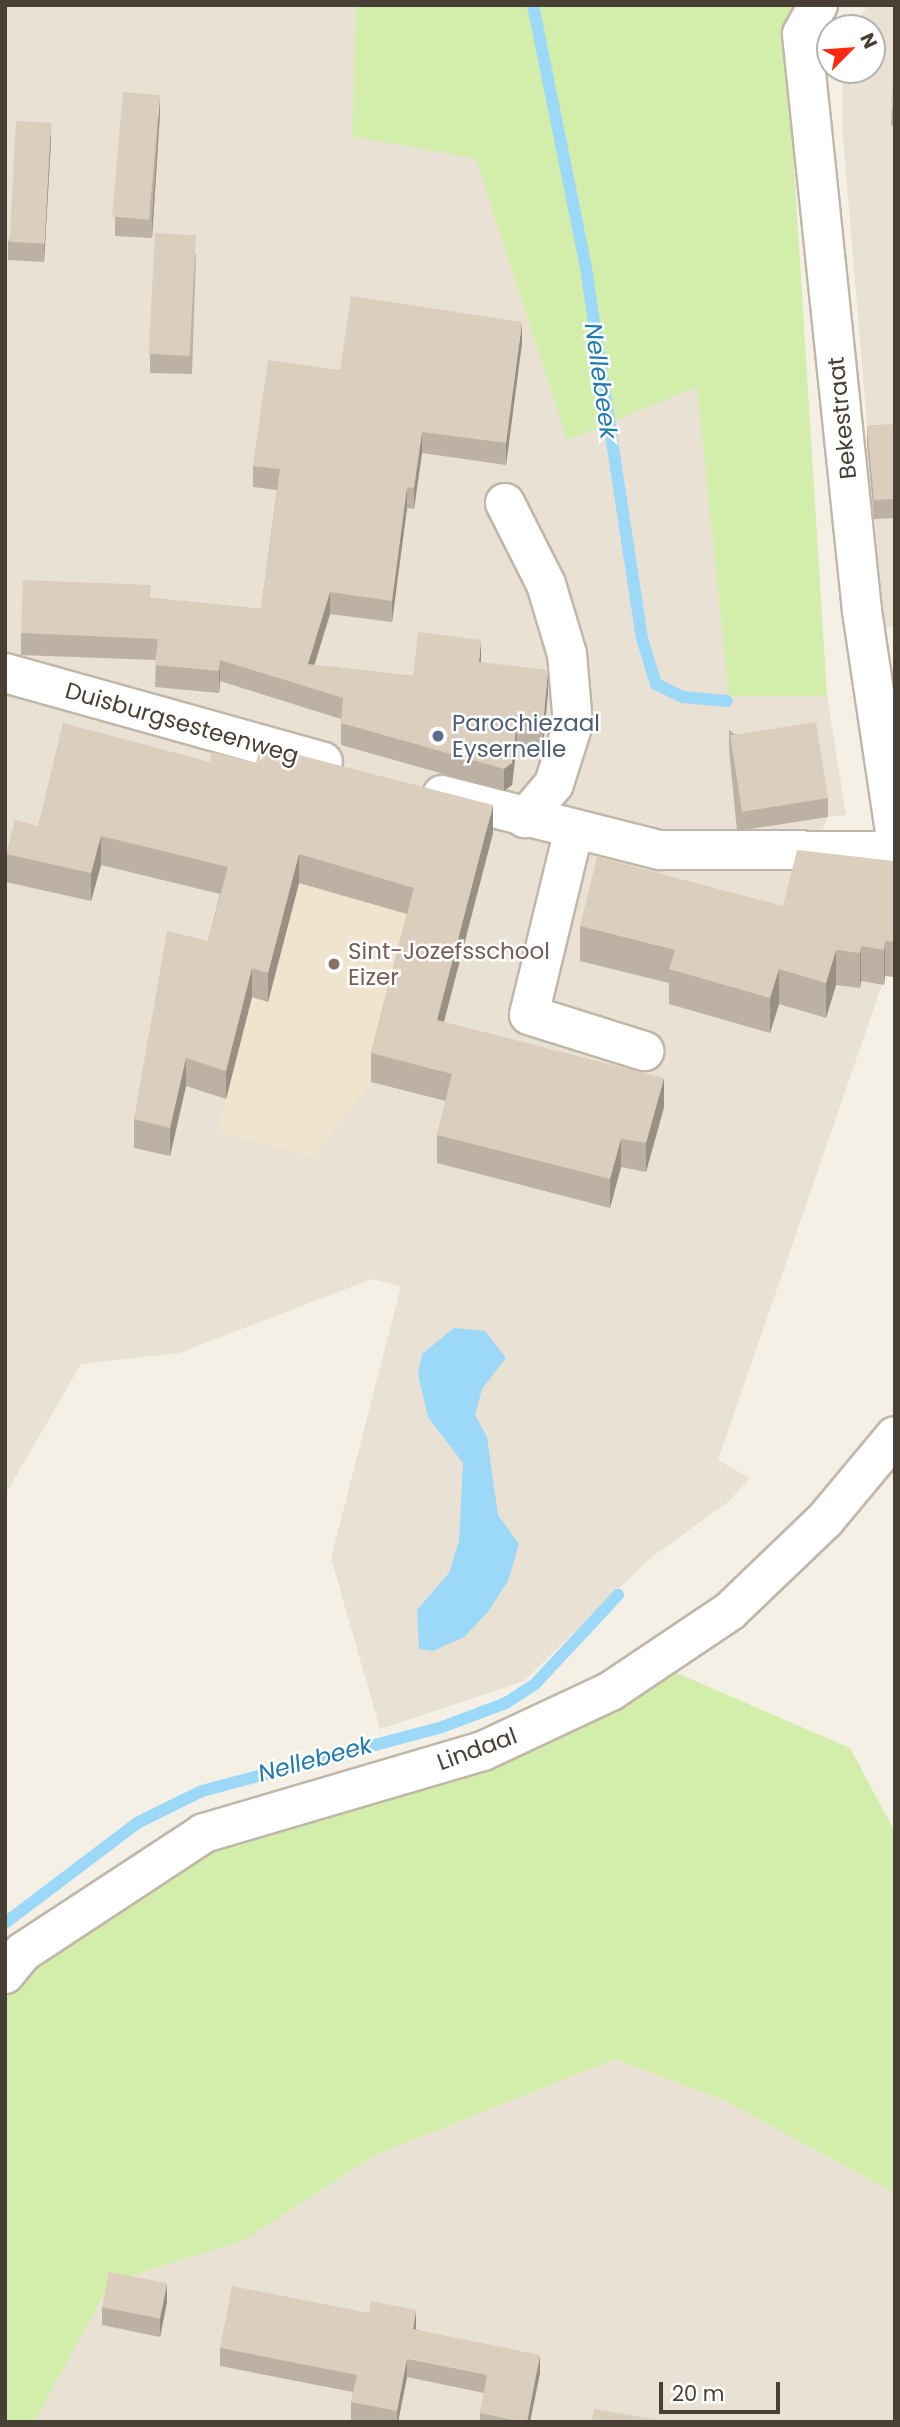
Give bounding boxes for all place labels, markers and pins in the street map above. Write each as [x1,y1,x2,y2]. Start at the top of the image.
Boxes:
place label: Parochiezaal Eysernelle [452,709,600,763]
marker: Parochiezaal Eysernelle [430,728,446,744]
place label: Sint-Jozefsschool Eizer [348,937,550,991]
marker: Sint-Jozefsschool Eizer [326,956,342,972]

